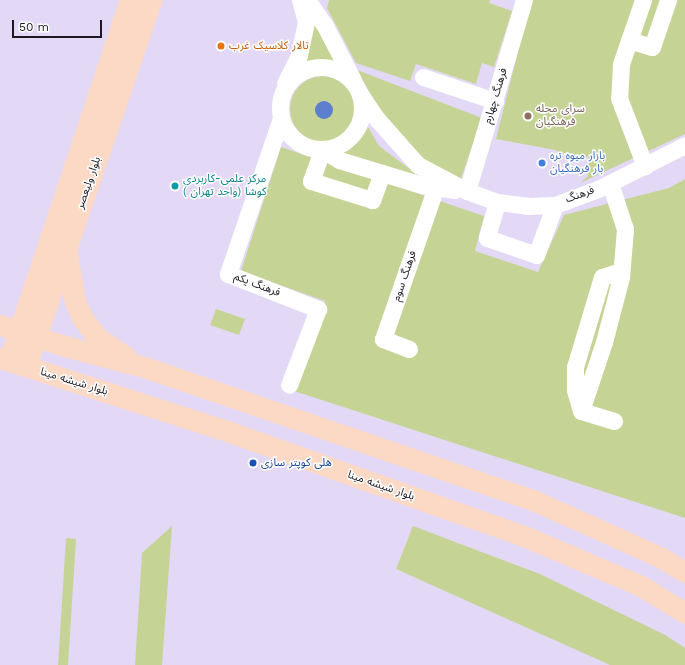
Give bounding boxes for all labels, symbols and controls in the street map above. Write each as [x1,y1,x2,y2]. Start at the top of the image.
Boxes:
scale bar [14,12,104,38]
text: 50 m [19,20,49,34]
place label: تالار کلاسیک غرب [229,39,309,53]
marker: تالار کلاسیک غرب [216,41,226,51]
street label: فرهنگ چهارم [481,67,511,125]
place label: سرای محله فرهنگیان [536,103,585,129]
marker: سرای محله فرهنگیان [523,111,533,121]
place label: بازار میوه تره بار فرهنگیان [550,150,605,176]
street label: بلوار ولیعصر [74,155,104,211]
marker: بازار میوه تره بار فرهنگیان [537,158,547,168]
place label: مرکز علمی-کاربردی کوشا (واحد تهران ) [183,173,266,199]
marker: مرکز علمی-کاربردی کوشا (واحد تهران ) [170,181,180,191]
street label: فرهنگ [564,184,596,206]
street label: فرهنگ سوم [390,249,420,303]
street label: فرهنگ یکم [232,270,282,300]
street label: بلوار شیشه مینا [39,365,109,399]
place label: هلی کوپتر سازی [261,456,332,470]
marker: هلی کوپتر سازی [248,458,258,468]
street label: بلوار شیشه مینا [346,468,416,504]

